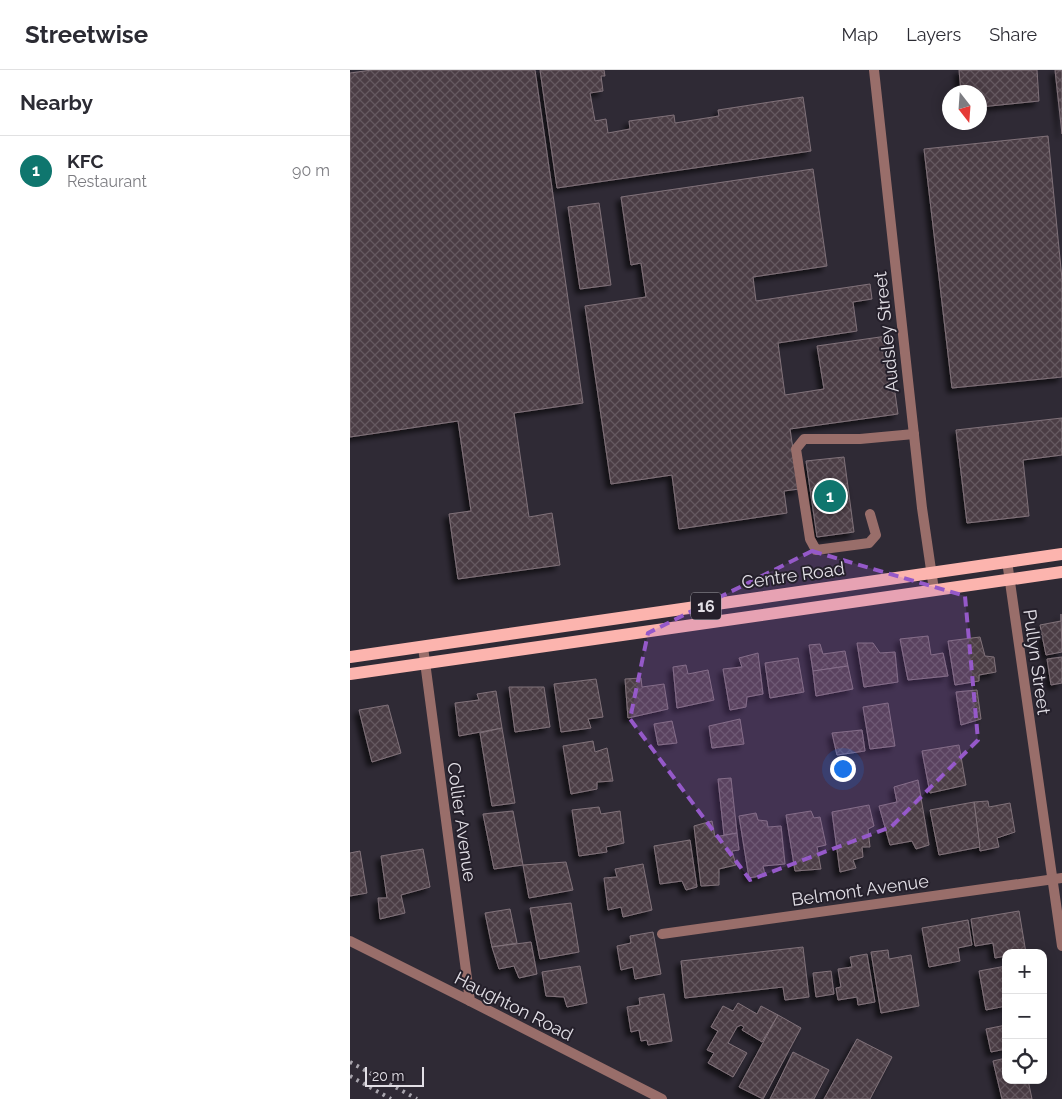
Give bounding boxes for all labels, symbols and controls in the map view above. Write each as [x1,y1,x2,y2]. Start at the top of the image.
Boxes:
text: Streetwise [25,20,148,49]
text: Map [842,24,878,45]
text: Layers [906,24,961,45]
text: Share [989,24,1037,45]
north arrow [942,85,987,130]
text: Nearby [20,90,93,115]
text: KFC [67,150,103,172]
text: 1 [32,161,40,180]
text: 90 m [292,161,330,180]
text: Restaurant [67,172,147,191]
street label: Audsley Street [869,270,903,394]
pin: 1 [814,477,846,515]
street label: Centre Road [740,557,846,593]
road number: 16 [691,592,721,620]
street label: Pullyn Street [1019,608,1055,716]
your location [830,756,856,782]
street label: Collier Avenue [443,761,481,884]
street label: Belmont Avenue [790,870,930,910]
map controls [1002,949,1047,1084]
button: + [1002,949,1047,994]
street label: Haughton Road [451,967,577,1045]
button: − [1002,994,1047,1039]
button: locate [1002,1039,1047,1084]
scale bar [365,1064,424,1087]
text: 20 m [372,1068,404,1084]

